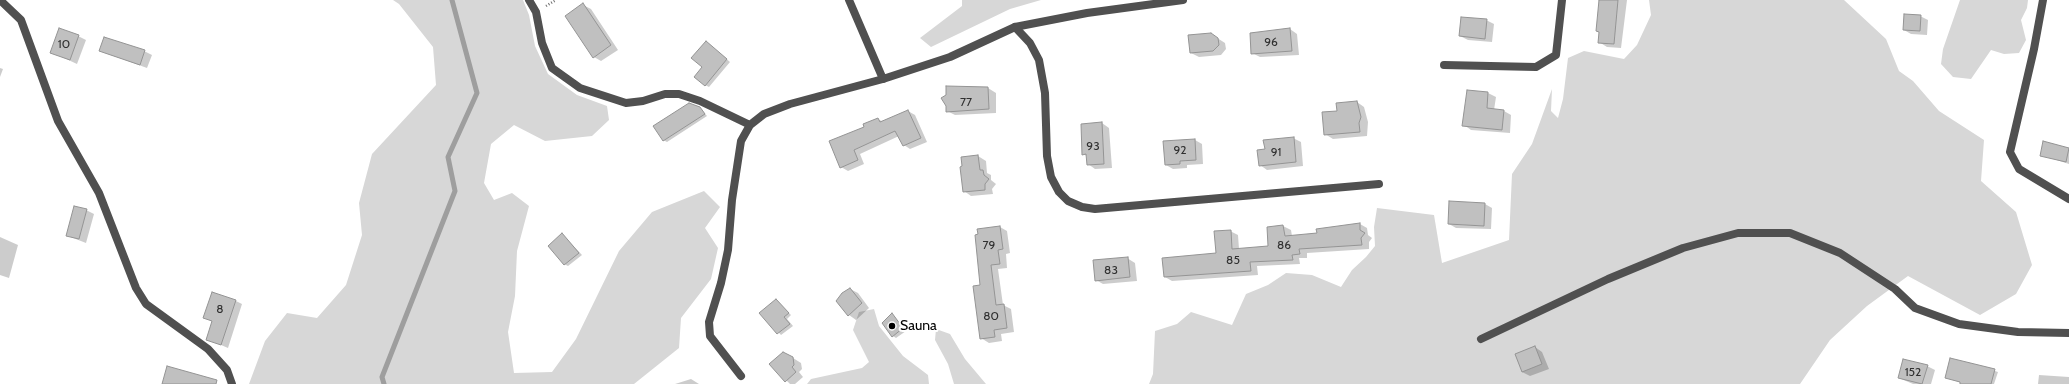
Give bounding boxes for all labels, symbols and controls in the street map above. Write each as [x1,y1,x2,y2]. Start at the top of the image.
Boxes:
house number: 96 [1264,35,1278,49]
house number: 10 [58,37,70,51]
house number: 77 [960,95,972,109]
house number: 93 [1086,139,1100,153]
house number: 92 [1173,143,1187,157]
house number: 91 [1271,145,1281,159]
house number: 79 [983,238,995,252]
house number: 86 [1277,238,1291,252]
house number: 85 [1226,253,1240,267]
house number: 83 [1104,263,1118,277]
house number: 8 [216,302,224,316]
house number: 80 [983,309,999,323]
place label: Sauna [900,318,937,334]
marker: Sauna [887,321,897,331]
house number: 152 [1905,365,1921,379]

